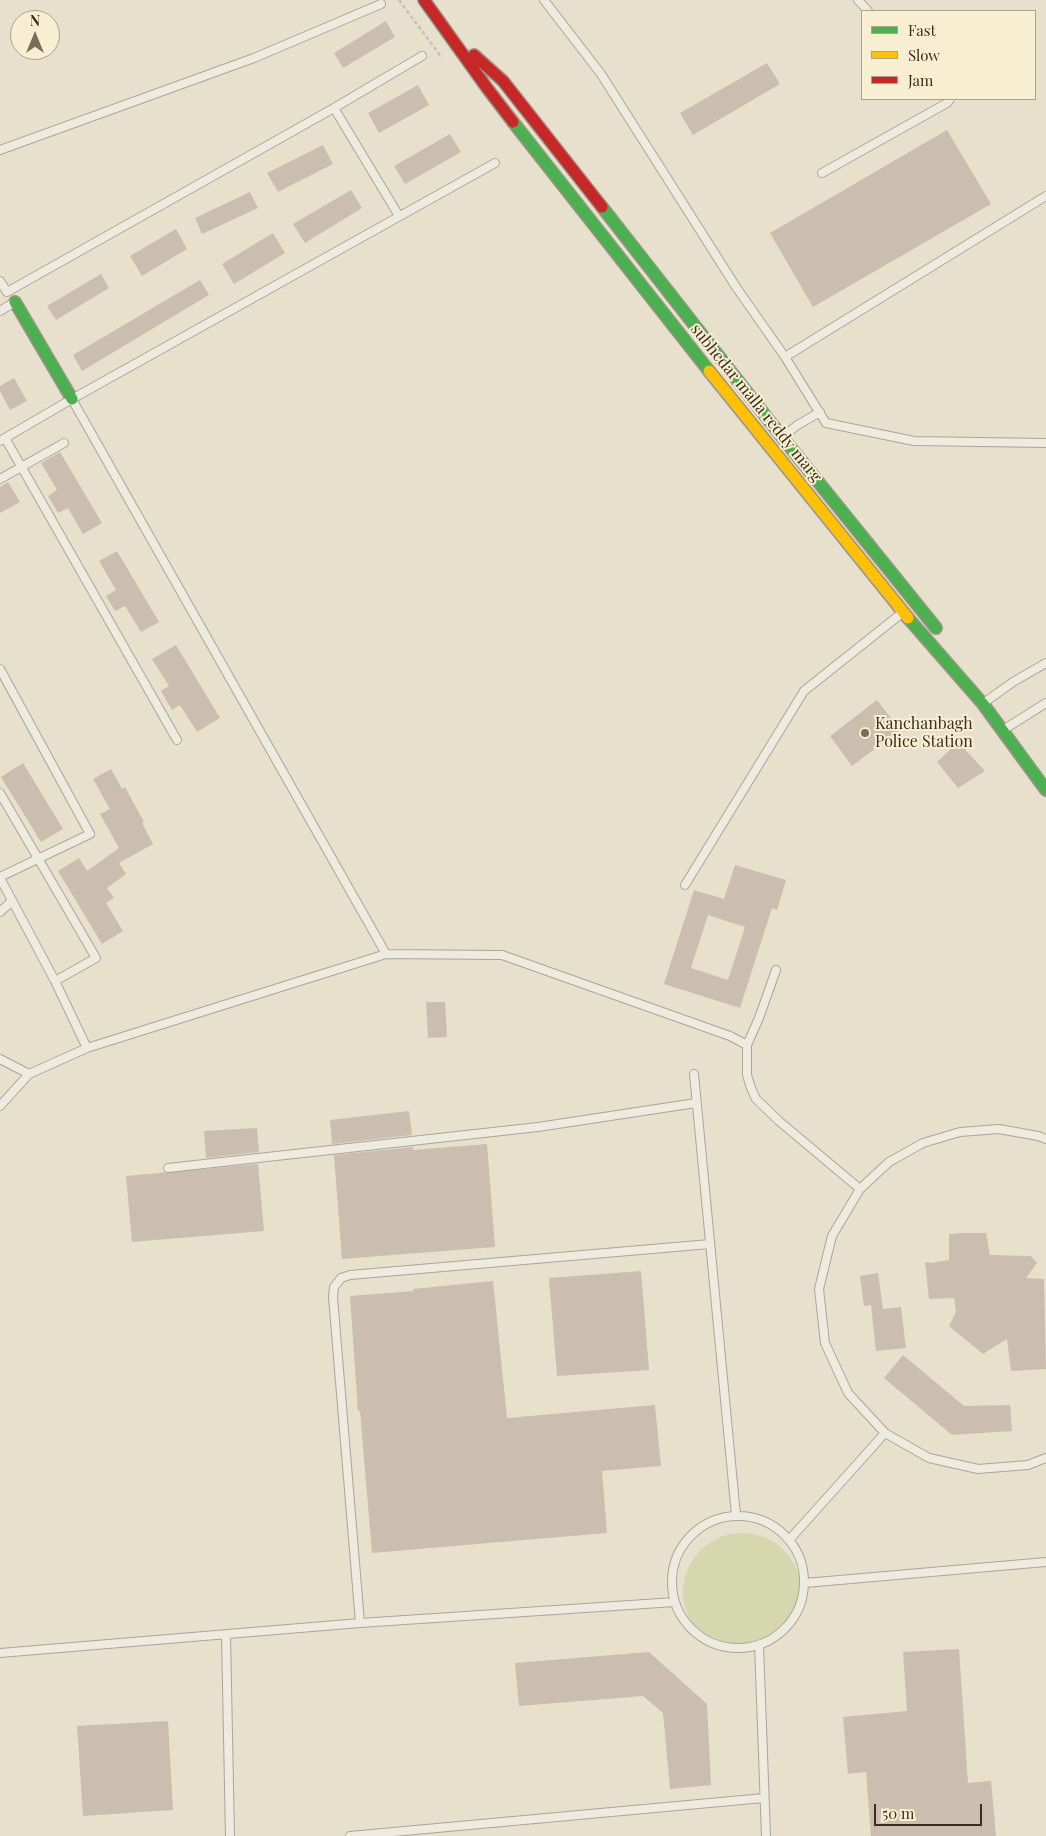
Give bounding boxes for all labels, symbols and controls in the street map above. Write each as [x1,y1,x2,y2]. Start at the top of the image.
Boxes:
north arrow [10,10,60,60]
legend [861,10,1036,100]
text: N [30,11,40,30]
text: Fast [908,20,936,40]
text: Slow [908,45,940,65]
text: Jam [908,70,933,90]
street label: subhedar malla reddy marg [686,320,826,486]
place label: Kanchanbagh Police Station [875,714,973,752]
marker: Kanchanbagh Police Station [859,727,871,739]
scale bar [876,1794,984,1826]
text: 50 m [882,1803,914,1823]

